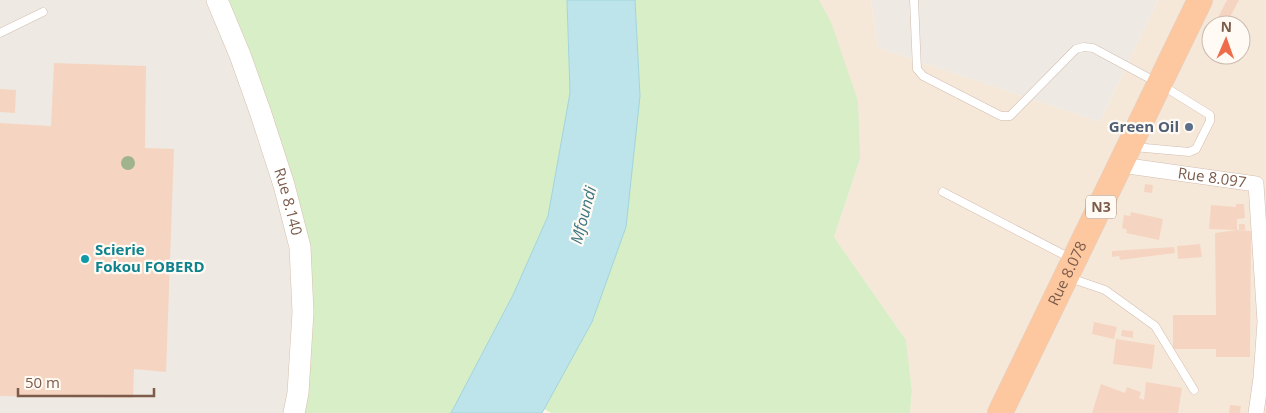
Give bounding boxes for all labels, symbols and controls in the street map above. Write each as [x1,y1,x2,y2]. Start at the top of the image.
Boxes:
north arrow [1201,15,1251,65]
text: N [1220,17,1232,36]
place label: Green Oil [1109,116,1179,136]
marker: Green Oil [1183,121,1195,133]
street label: Rue 8.097 [1177,162,1248,192]
street label: Rue 8.140 [270,165,308,237]
water label: Mfoundi [565,183,602,246]
road number: N3 [1086,196,1116,218]
street label: Rue 8.078 [1043,238,1091,309]
place label: Scierie Fokou FOBERD [95,239,205,276]
marker: Scierie Fokou FOBERD [79,253,91,265]
scale bar [18,366,154,398]
text: 50 m [25,372,60,392]

